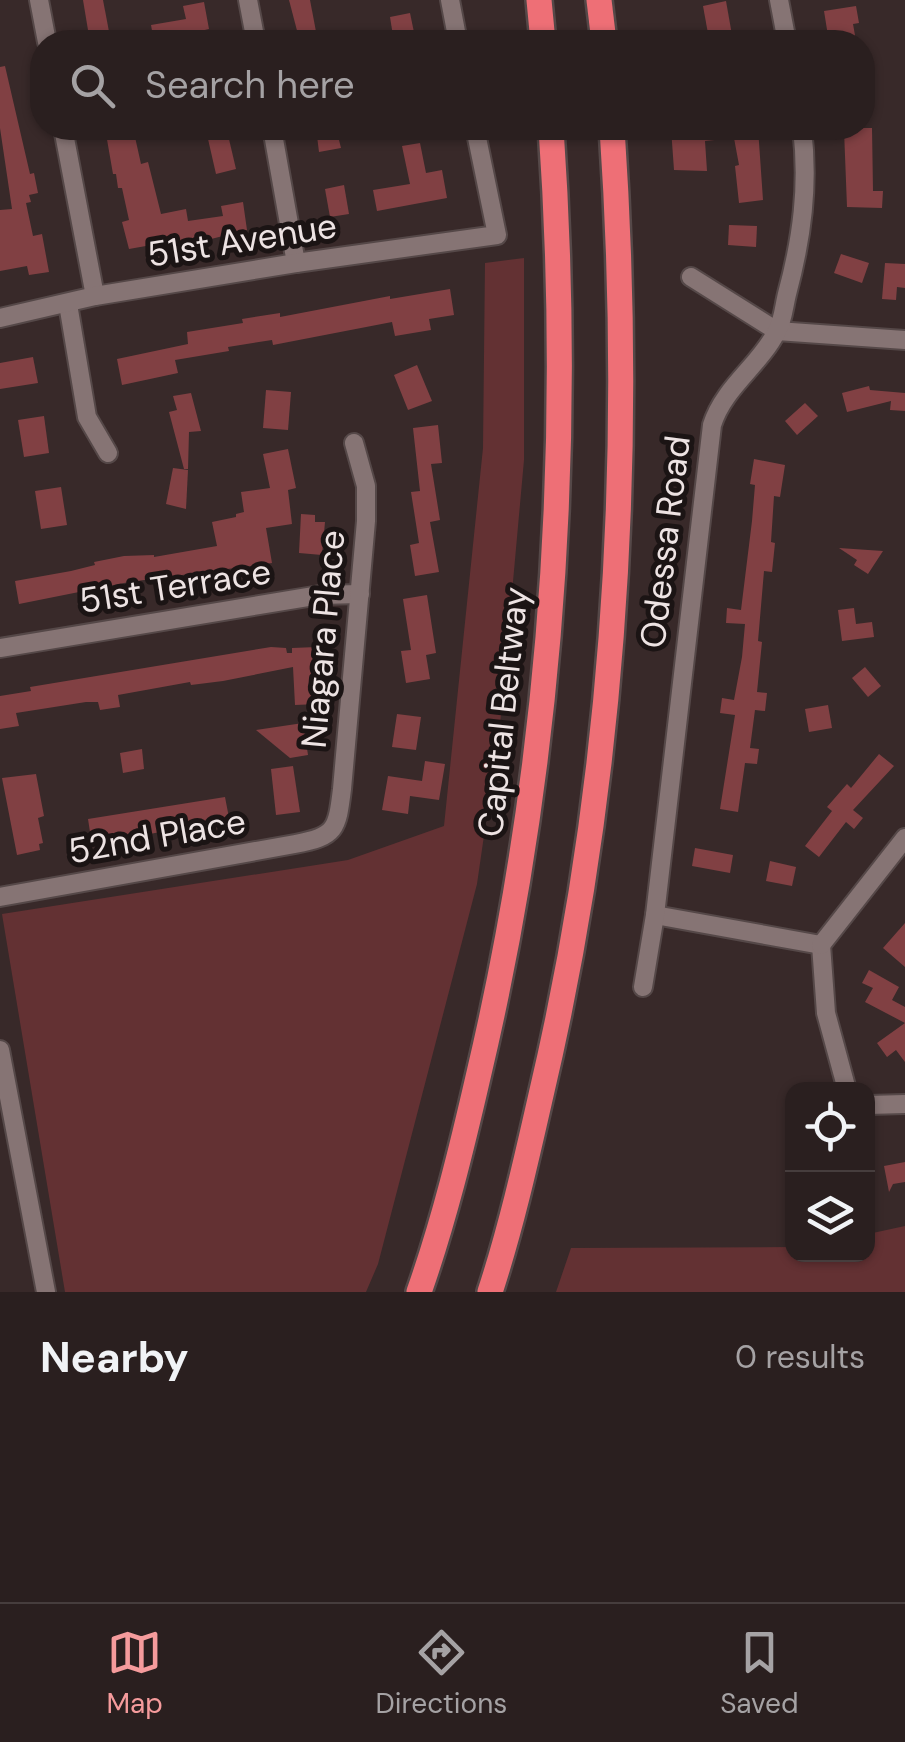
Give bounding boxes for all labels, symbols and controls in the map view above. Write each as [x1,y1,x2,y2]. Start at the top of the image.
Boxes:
search box [30,30,875,140]
icon: search [65,58,120,113]
text: Search here [145,60,355,110]
street label: 51st Avenue [144,202,340,278]
street label: Odessa Road [629,433,701,651]
street label: Niagara Place [291,528,355,750]
street label: 51st Terrace [76,548,274,624]
street label: Capital Beltway [467,585,539,839]
street label: 52nd Place [65,798,249,874]
map controls [785,1082,875,1262]
button: locate [785,1082,875,1172]
button: layers [785,1172,875,1262]
text: Nearby [40,1330,189,1385]
text: 0 results [735,1336,865,1378]
tab: Map [106,1625,163,1722]
tab: Directions [376,1625,507,1722]
tab: Saved [720,1625,799,1722]

